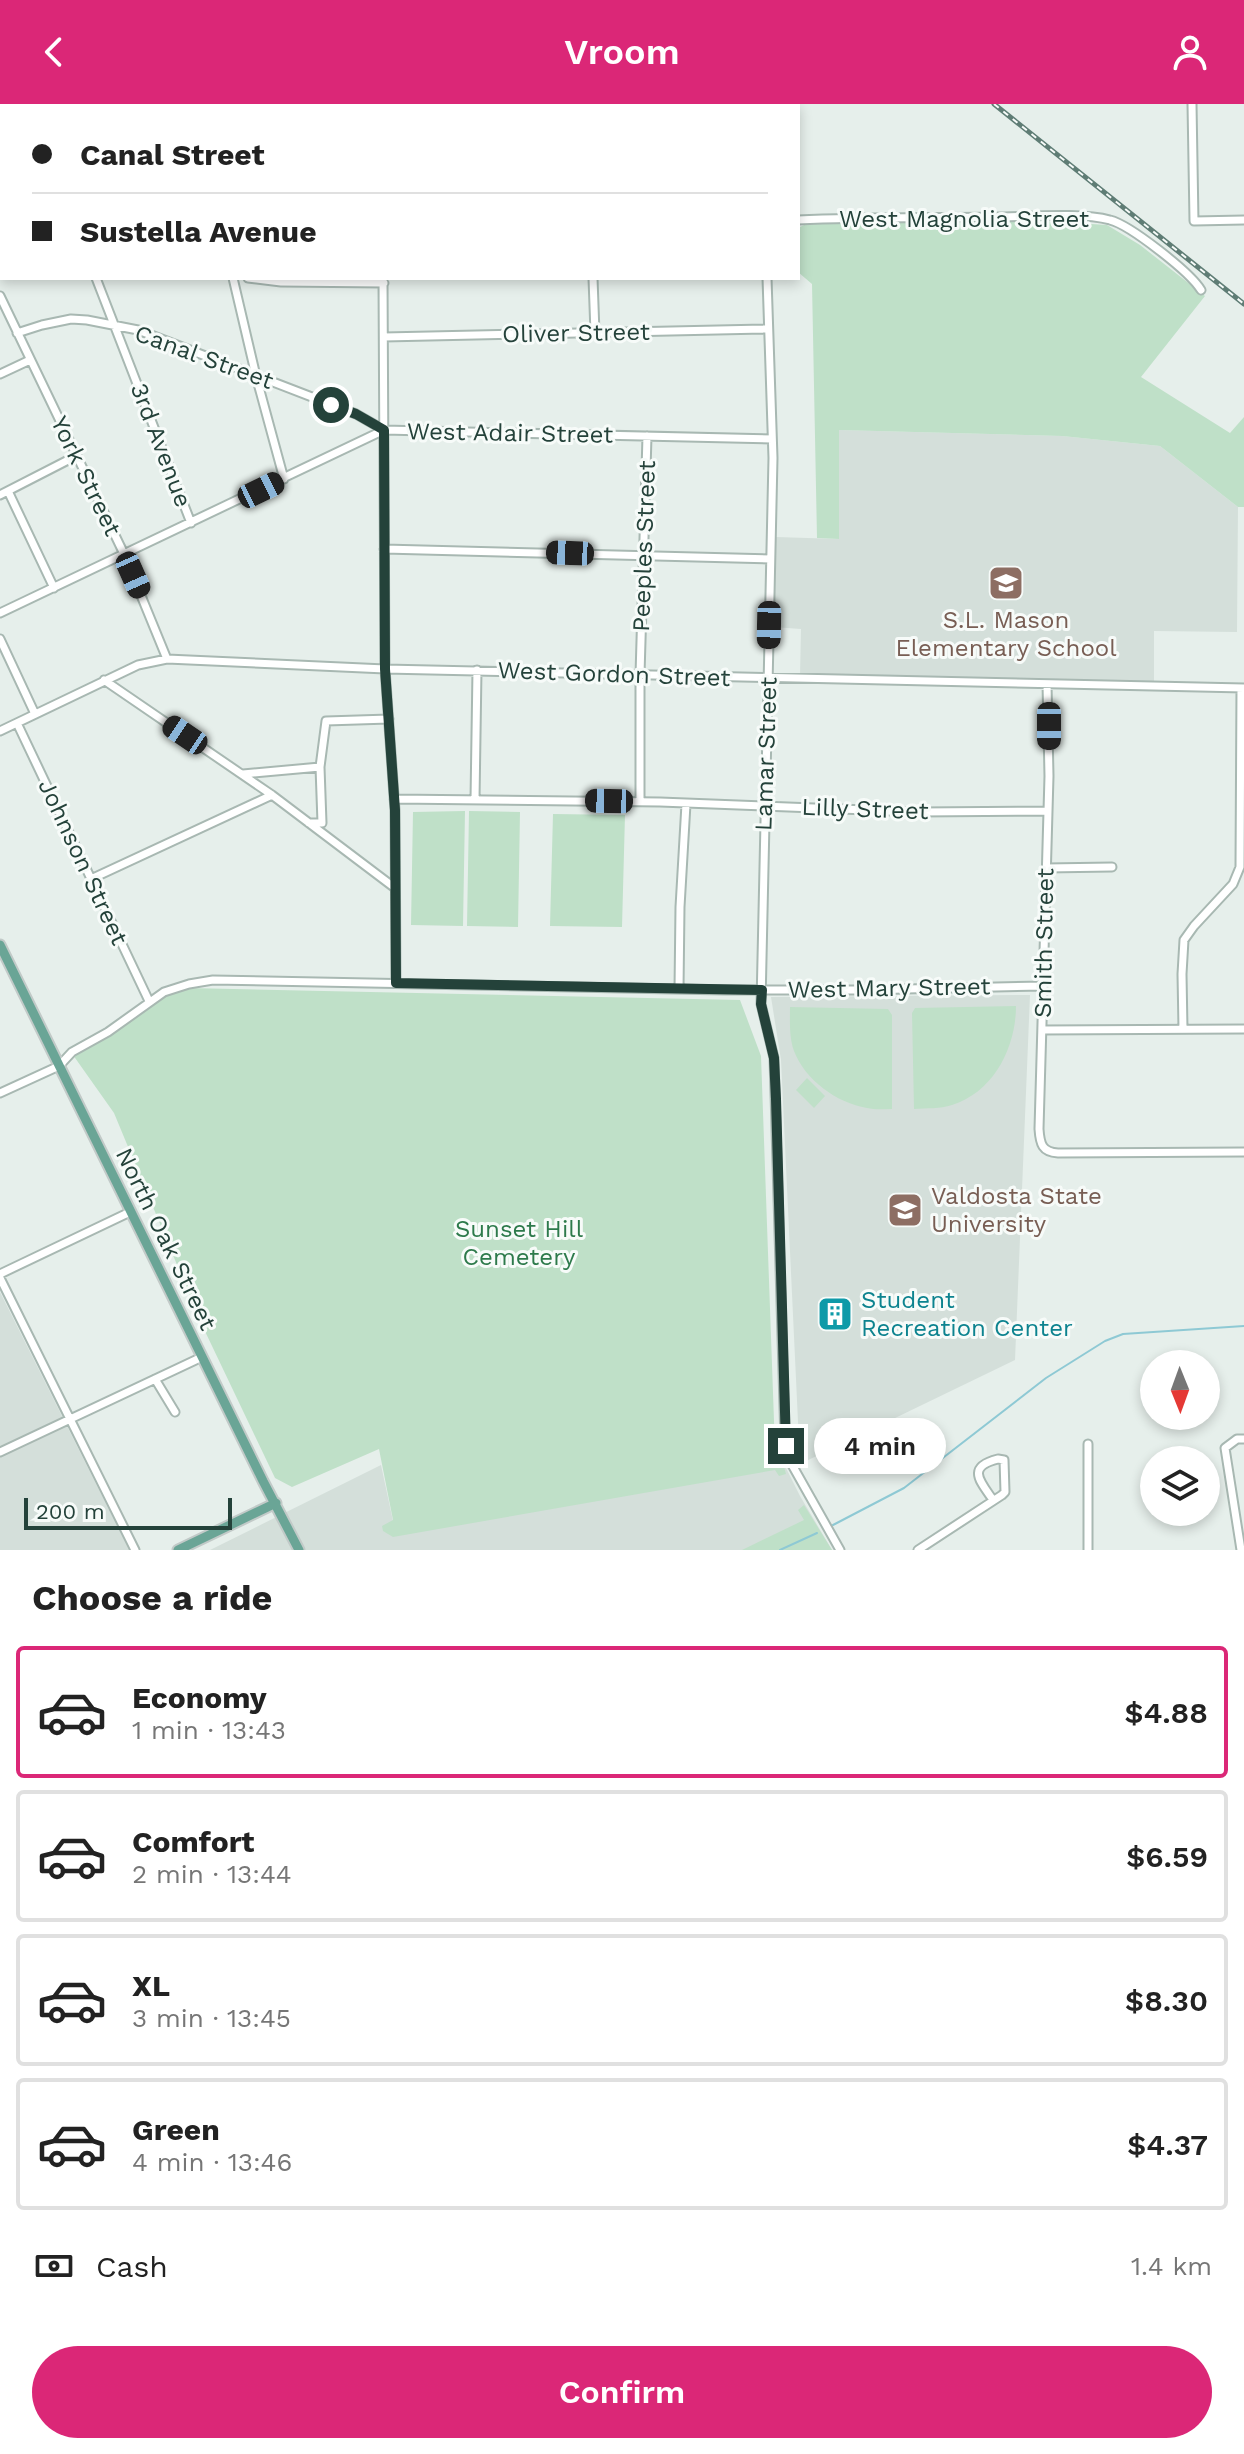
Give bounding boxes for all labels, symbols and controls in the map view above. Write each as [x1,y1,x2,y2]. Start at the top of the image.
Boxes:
icon: back [32,30,76,74]
icon: person [1168,30,1212,74]
text: Vroom [564,31,680,73]
text: Canal Street [80,137,265,172]
street label: West Magnolia Street [839,205,1089,233]
text: Sustella Avenue [80,214,317,249]
street label: Oliver Street [502,318,650,348]
street label: Canal Street [131,319,277,395]
street label: 3rd Avenue [125,379,197,511]
route start [313,387,349,423]
street label: York Street [45,412,127,540]
street label: West Adair Street [407,417,613,449]
street label: Peeples Street [627,460,661,632]
car [234,469,288,511]
car [546,540,594,566]
car [112,548,154,602]
school or university icon: S.L. Mason Elementary School [987,564,1025,602]
car [757,601,781,649]
place label: S.L. Mason Elementary School [895,606,1117,662]
street label: West Gordon Street [497,656,731,692]
street label: Lamar Street [749,677,783,831]
car [1037,702,1061,750]
car [158,712,212,758]
street label: Johnson Street [32,775,134,949]
car [585,789,633,813]
street label: Lilly Street [801,793,929,825]
street label: Smith Street [1029,868,1059,1018]
street label: West Mary Street [787,972,991,1004]
street label: North Oak Street [110,1143,222,1335]
place label: Valdosta State University [931,1182,1102,1238]
school or university icon: Valdosta State University [886,1191,924,1229]
park label: Sunset Hill Cemetery [455,1215,584,1271]
place label: Student Recreation Center [861,1286,1073,1342]
building icon: Student Recreation Center [816,1295,854,1333]
north arrow [1140,1350,1220,1430]
map controls [1140,1350,1220,1526]
callout: 4 min [814,1418,946,1474]
route end [768,1428,804,1464]
text: 4 min [844,1431,916,1461]
button: layers [1140,1446,1220,1526]
scale bar [24,1494,232,1530]
text: 200 m [36,1499,105,1524]
text: Choose a ride [32,1577,272,1619]
icon: car [36,1676,108,1748]
text: Economy [132,1680,267,1715]
text: $4.88 [1124,1695,1208,1730]
text: 1 min · 13:43 [132,1715,286,1745]
icon: car [36,1820,108,1892]
text: Comfort [132,1824,254,1859]
text: $6.59 [1126,1839,1208,1874]
text: 2 min · 13:44 [132,1859,292,1889]
icon: car [36,1964,108,2036]
text: XL [132,1968,170,2003]
text: $8.30 [1125,1983,1208,2018]
text: 3 min · 13:45 [132,2003,291,2033]
icon: car [36,2108,108,2180]
text: Green [132,2112,220,2147]
text: $4.37 [1127,2127,1208,2162]
text: 4 min · 13:46 [132,2147,292,2177]
icon: cash [32,2244,76,2288]
text: Cash [96,2249,168,2284]
text: 1.4 km [1131,2251,1212,2281]
button: Confirm [32,2346,1212,2438]

